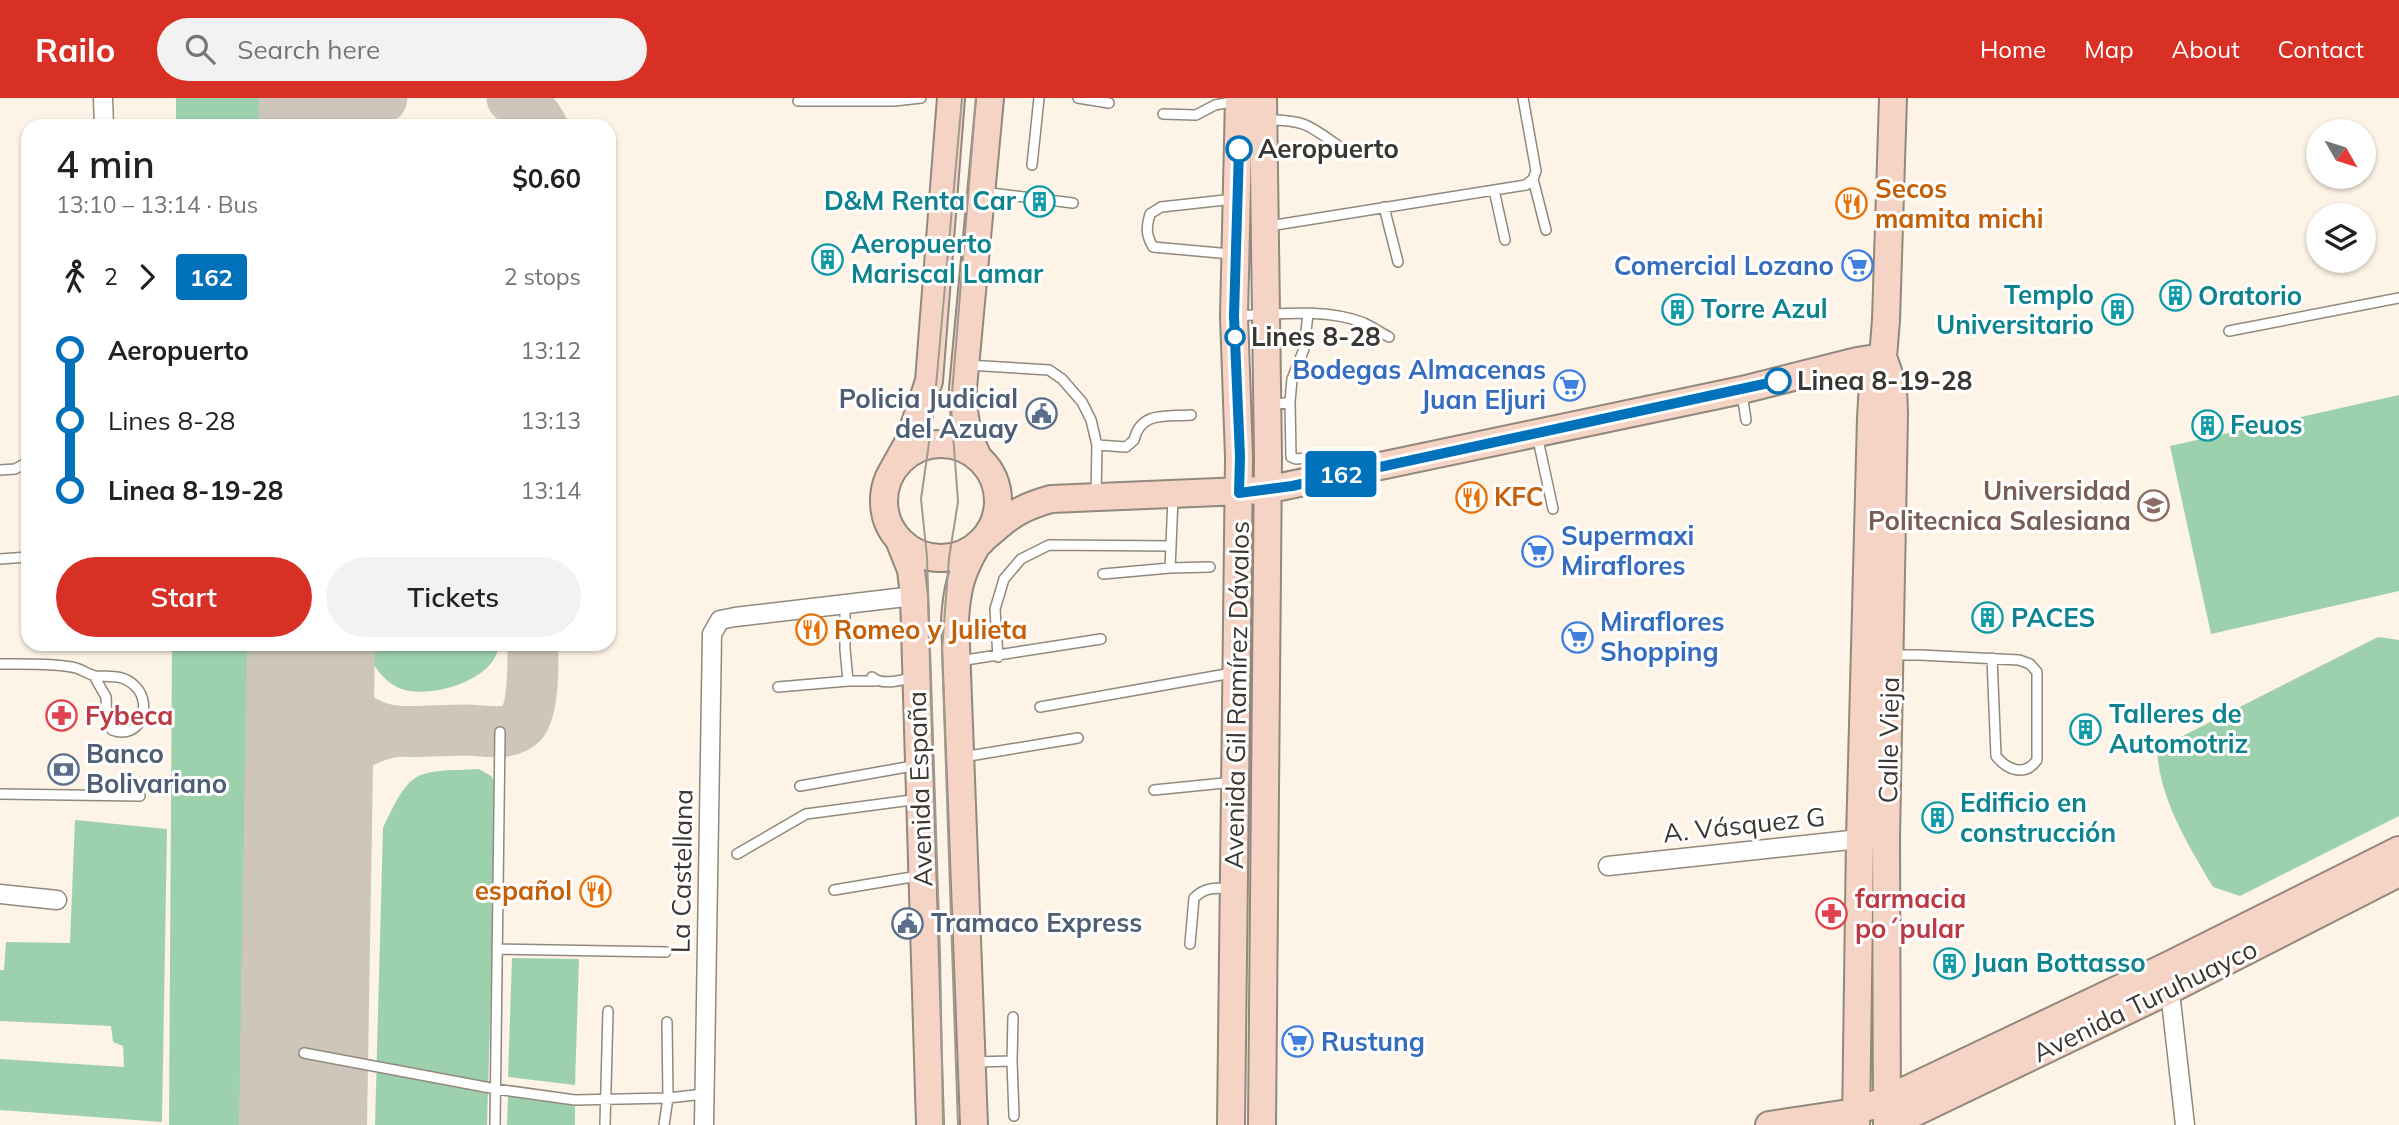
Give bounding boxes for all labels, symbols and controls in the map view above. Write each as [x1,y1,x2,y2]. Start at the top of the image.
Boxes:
search box [157,18,647,81]
text: Railo [35,29,115,70]
icon: search [181,30,219,68]
text: Search here [237,33,380,66]
text: Home [1980,34,2046,64]
text: Map [2084,34,2134,64]
text: About [2172,34,2240,64]
text: Contact [2278,34,2364,64]
north arrow [2306,119,2376,189]
map controls [2306,119,2376,273]
place label: Aeropuerto [1258,132,1399,165]
marker: Aeropuerto [1226,136,1252,162]
text: 4 min [56,140,155,188]
text: $0.60 [512,162,581,195]
place label: Secos mamita michi [1875,172,2043,235]
place label: D&M Renta Car [824,184,1017,217]
building icon: D&M Renta Car [1022,184,1056,218]
restaurant icon: Secos mamita michi [1835,187,1869,221]
text: 13:10 – 13:14 · Bus [56,190,258,219]
button: layers [2306,203,2376,273]
place label: Aeropuerto Mariscal Lamar [851,227,1044,290]
building icon: Aeropuerto Mariscal Lamar [811,242,845,276]
place label: Comercial Lozano [1614,249,1834,282]
supermarket icon: Comercial Lozano [1840,249,1874,283]
icon: walk [56,258,94,296]
icon: forward [128,258,166,296]
text: 2 [104,262,118,291]
text: 162 [190,262,233,292]
text: 2 stops [504,262,581,291]
place label: Templo Universitario [1936,278,2094,341]
building icon: Oratorio [2158,279,2192,313]
place label: Oratorio [2198,279,2302,312]
building icon: Torre Azul [1661,292,1695,326]
place label: Torre Azul [1701,292,1827,325]
building icon: Templo Universitario [2100,293,2134,327]
place label: Lines 8-28 [1251,320,1381,353]
marker: Lines 8-28 [1225,327,1245,347]
text: Aeropuerto [108,334,249,367]
text: 13:12 [521,336,581,365]
place label: Bodegas Almacenas Juan Eljuri [1292,353,1546,416]
place label: Linea 8-19-28 [1797,364,1972,397]
supermarket icon: Bodegas Almacenas Juan Eljuri [1552,368,1586,402]
marker: Linea 8-19-28 [1765,368,1791,394]
place label: Policia Judicial del Azuay [839,382,1019,445]
public building icon: Policia Judicial del Azuay [1024,397,1058,431]
text: Lines 8-28 [108,404,235,437]
text: 13:13 [521,406,581,435]
building icon: Feuos [2190,408,2224,442]
place label: Feuos [2230,408,2303,441]
line badge: 162 [1301,451,1381,497]
text: 162 [1319,459,1363,489]
text: Linea 8-19-28 [108,474,283,507]
place label: Universidad Politecnica Salesiana [1868,474,2131,537]
text: 13:14 [521,476,581,505]
restaurant icon: KFC [1454,480,1488,514]
place label: KFC [1494,480,1544,513]
school or university icon: Universidad Politecnica Salesiana [2137,489,2171,523]
place label: Supermaxi Miraflores [1561,519,1694,582]
street label: Avenida Gil Ramírez Dávalos [1217,521,1256,869]
supermarket icon: Supermaxi Miraflores [1521,534,1555,568]
button: Start [56,557,312,637]
button: Tickets [326,557,581,637]
building icon: PACES [1971,601,2005,635]
place label: PACES [2011,601,2095,634]
place label: Miraflores Shopping [1600,605,1725,668]
restaurant icon: Romeo y Julieta [794,613,828,647]
place label: Romeo y Julieta [834,613,1027,646]
supermarket icon: Miraflores Shopping [1560,620,1594,654]
street label: Calle Vieja [1871,676,1906,804]
street label: Avenida España [900,691,939,887]
place label: Talleres de Automotriz [2109,697,2248,760]
pharmacy icon: Fybeca [45,699,79,733]
place label: Fybeca [85,699,173,732]
building icon: Talleres de Automotriz [2069,712,2103,746]
place label: Banco Bolivariano [86,737,227,800]
bank icon: Banco Bolivariano [46,752,80,786]
place label: Edificio en construcción [1960,786,2116,849]
street label: La Castellana [664,789,699,953]
street label: A. Vásquez G [1661,800,1827,849]
building icon: Edificio en construcción [1920,801,1954,835]
place label: español [475,874,572,907]
restaurant icon: español [578,874,612,908]
place label: farmacia po´pular [1855,882,1966,945]
pharmacy icon: farmacia po´pular [1815,897,1849,931]
public building icon: Tramaco Express [891,906,925,940]
place label: Tramaco Express [931,906,1142,939]
street label: Avenida Turuhuayco [2027,932,2262,1069]
building icon: Juan Bottasso [1932,946,1966,980]
place label: Juan Bottasso [1972,946,2146,979]
supermarket icon: Rustung [1281,1025,1315,1059]
place label: Rustung [1321,1025,1425,1058]

